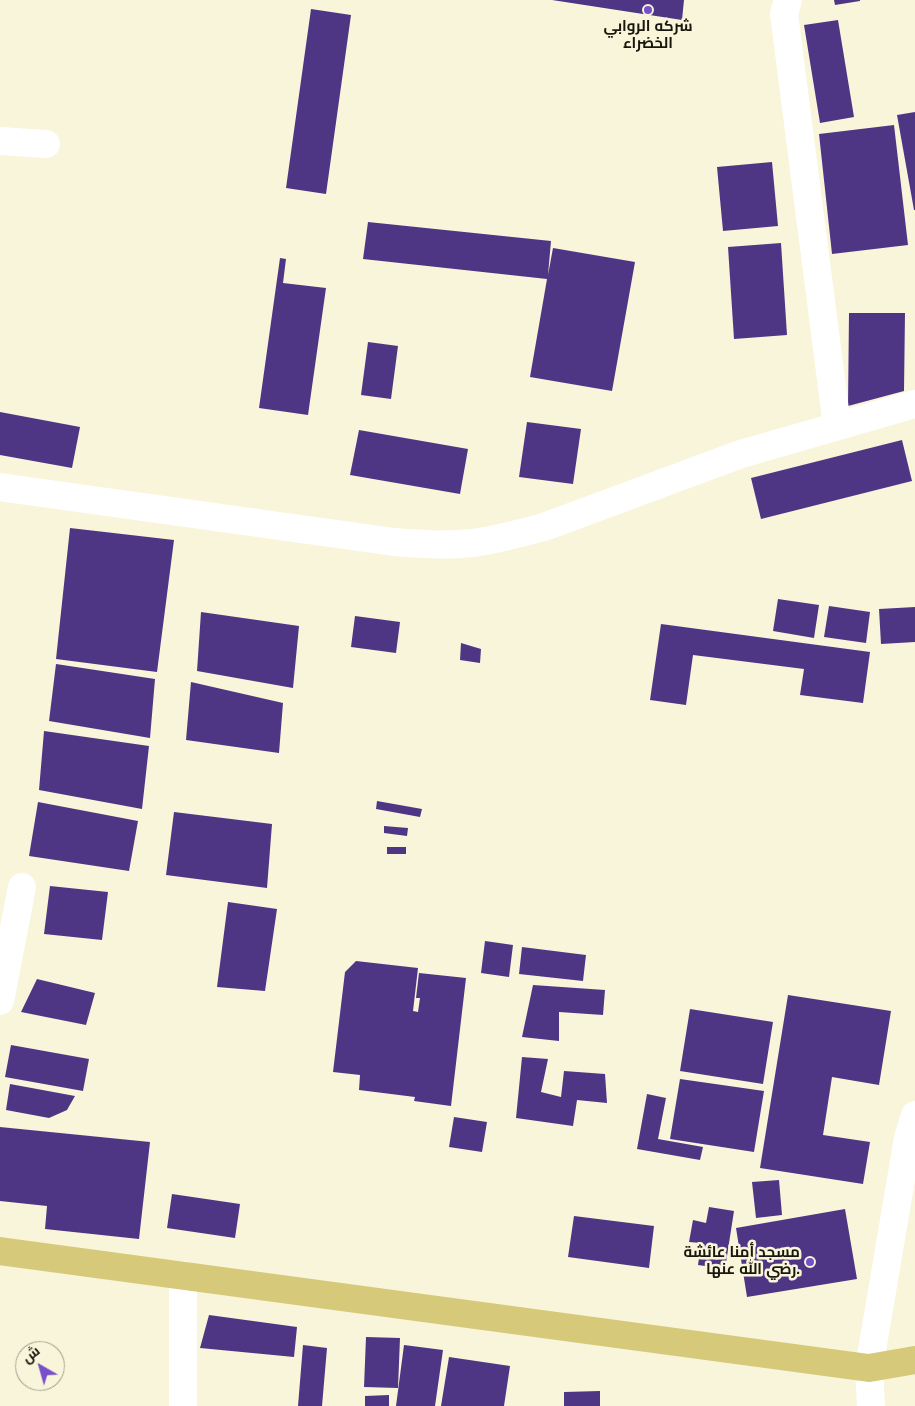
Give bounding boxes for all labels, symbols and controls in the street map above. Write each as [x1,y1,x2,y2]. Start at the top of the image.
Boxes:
marker: شركه الروابي الخضراء [642,4,654,16]
place label: شركه الروابي الخضراء [603,18,693,53]
place label: مسجد أمنا عائشة رضي الله عنها. [683,1244,800,1279]
marker: مسجد أمنا عائشة رضي الله عنها. [804,1256,816,1268]
north arrow [15,1341,65,1391]
text: ش [18,1342,44,1368]

